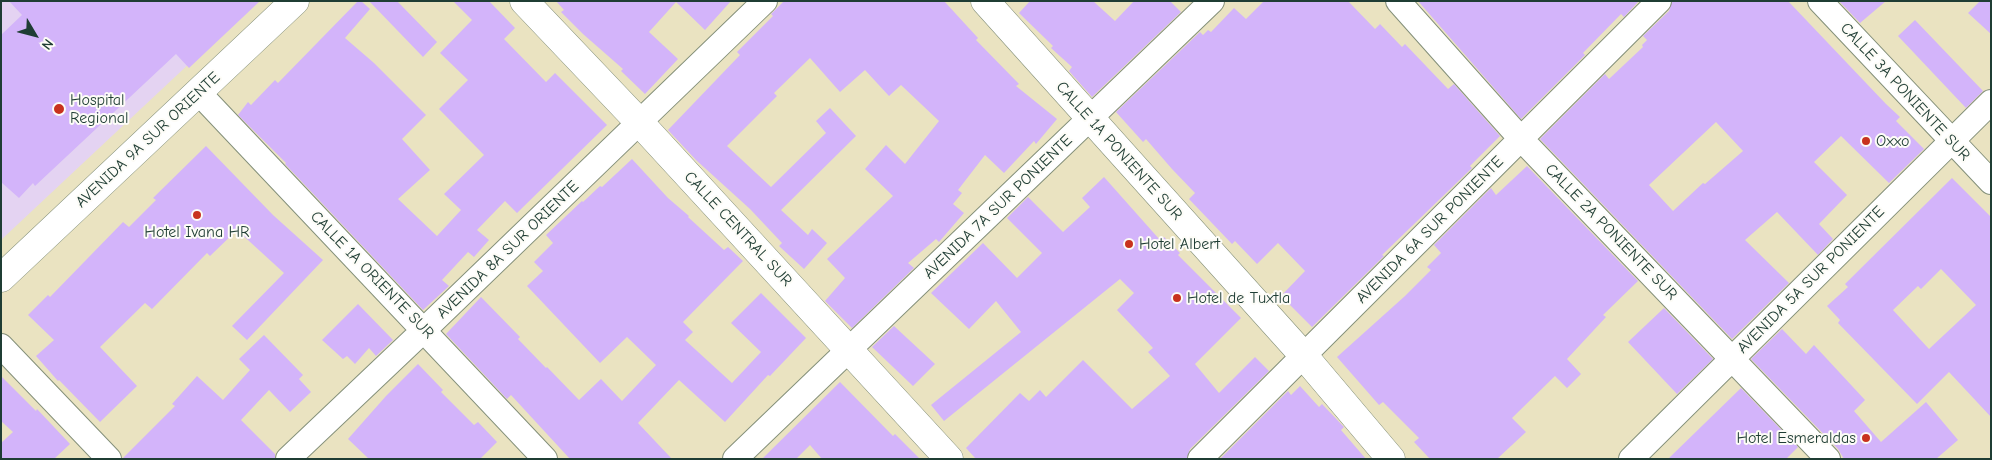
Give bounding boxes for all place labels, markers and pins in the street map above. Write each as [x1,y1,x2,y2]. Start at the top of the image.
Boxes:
place label: Hospital Regional [70,90,129,128]
marker: Hospital Regional [52,102,66,116]
place label: Oxxo [1876,131,1910,151]
marker: Oxxo [1860,135,1872,147]
marker: Hotel Ivana HR [191,209,203,221]
place label: Hotel Ivana HR [144,222,250,242]
place label: Hotel Albert [1139,234,1220,254]
marker: Hotel Albert [1123,238,1135,250]
place label: Hotel de Tuxtla [1187,288,1290,308]
marker: Hotel de Tuxtla [1171,292,1183,304]
place label: Hotel Esmeraldas [1736,428,1856,448]
marker: Hotel Esmeraldas [1860,432,1872,444]

